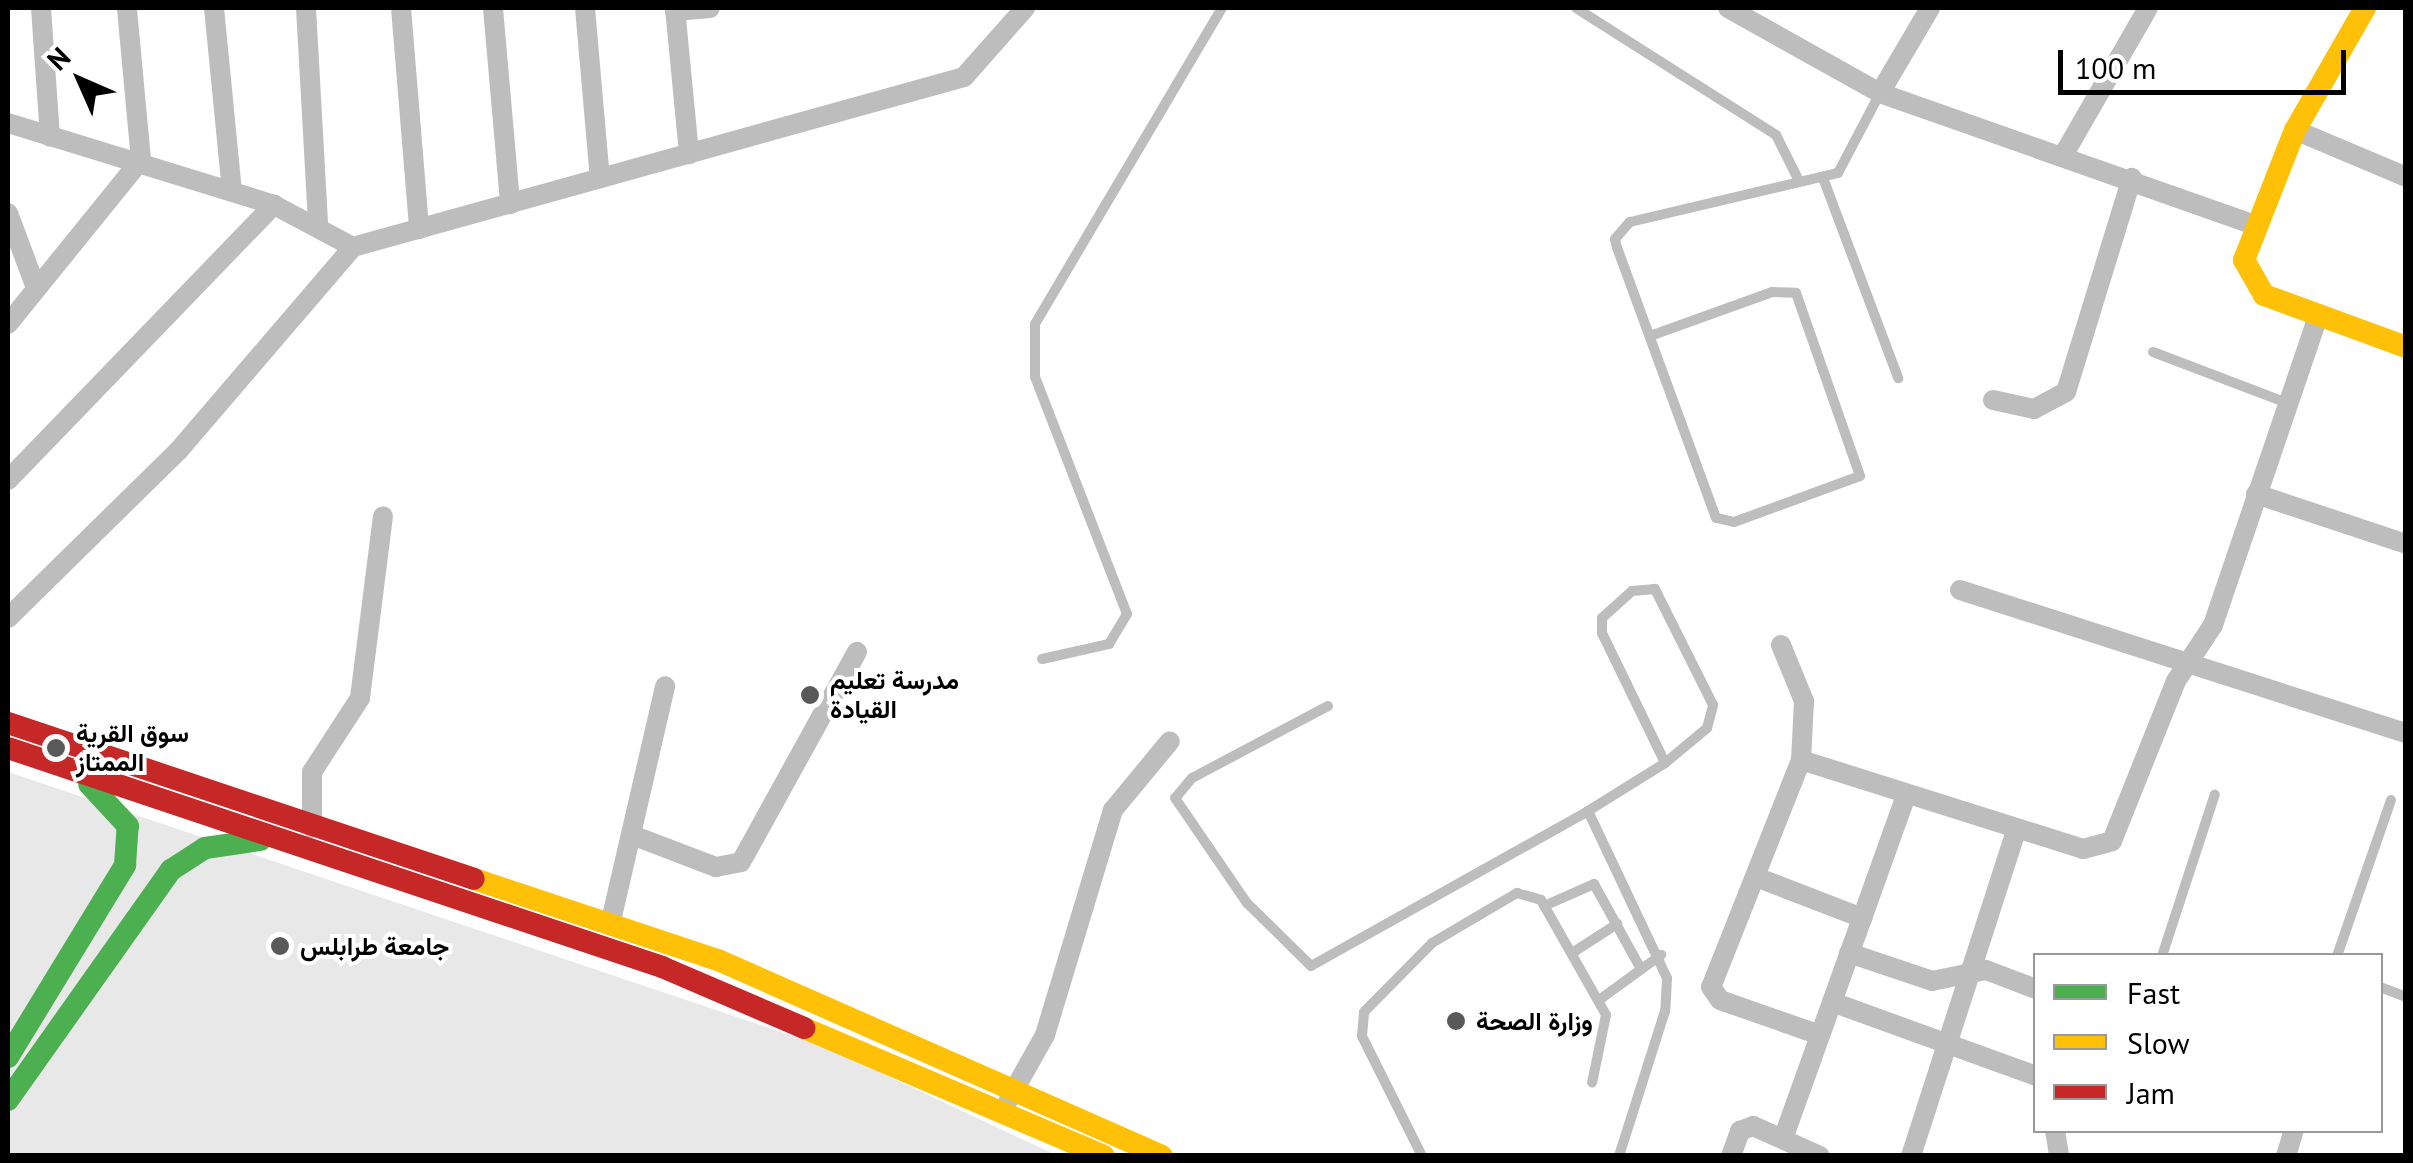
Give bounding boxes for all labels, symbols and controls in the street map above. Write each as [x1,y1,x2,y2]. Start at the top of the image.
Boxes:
north arrow [30,30,130,130]
scale bar [2063,30,2350,92]
text: N [39,39,78,78]
text: 100 m [2075,48,2156,87]
place label: مدرسة تعليم القيادة [830,666,959,725]
marker: مدرسة تعليم القيادة [799,684,821,706]
place label: سوق القرية الممتاز [76,719,189,778]
marker: سوق القرية الممتاز [45,737,67,759]
place label: جامعة طرابلس [300,931,449,961]
marker: جامعة طرابلس [269,935,291,957]
legend [2033,953,2383,1133]
text: Fast [2127,973,2180,1012]
place label: وزارة الصحة [1476,1006,1593,1036]
marker: وزارة الصحة [1445,1010,1467,1032]
text: Slow [2127,1023,2190,1062]
text: Jam [2127,1073,2175,1112]

